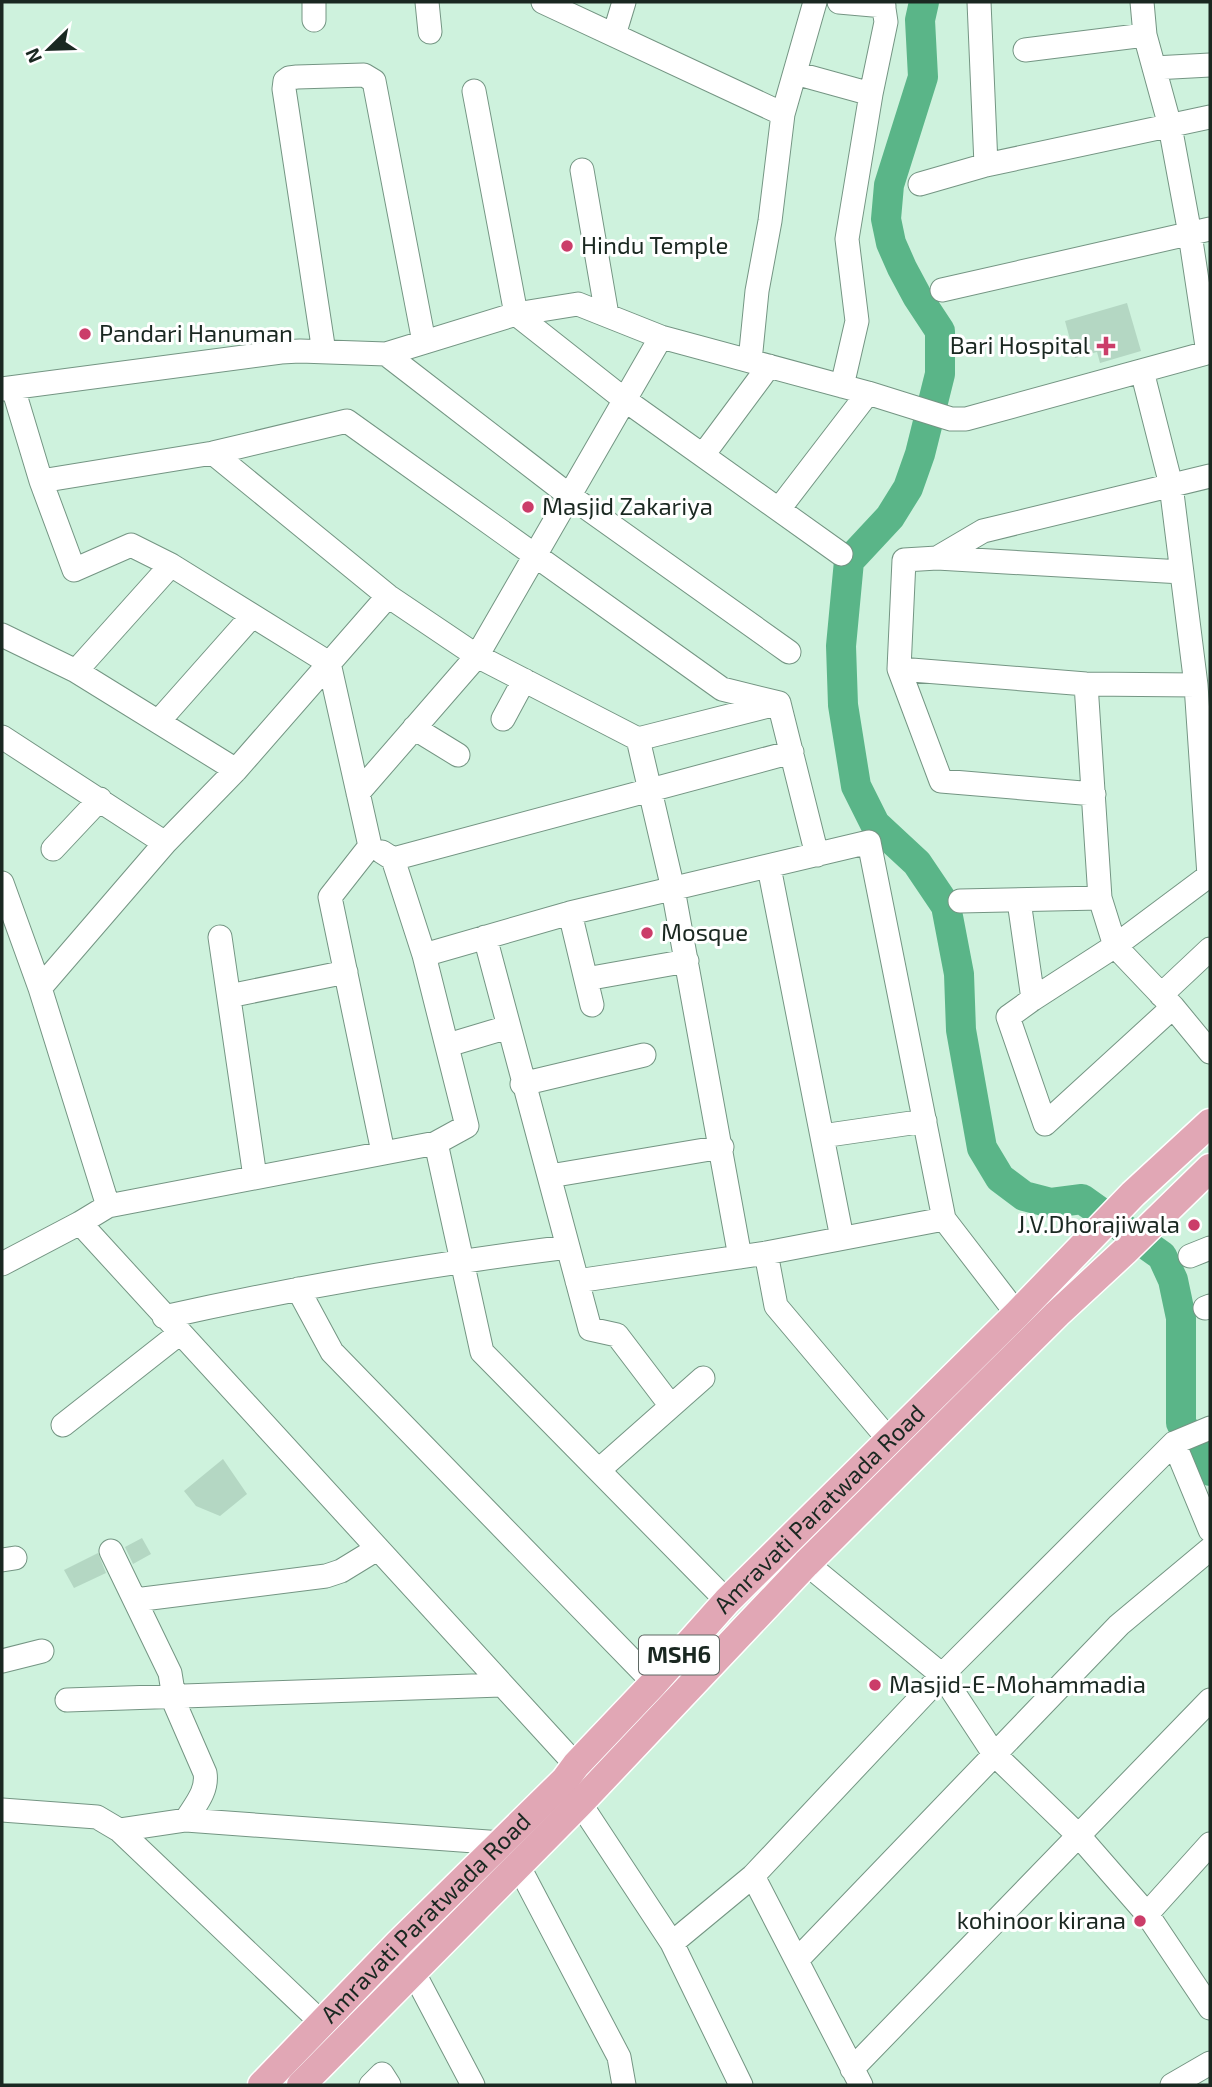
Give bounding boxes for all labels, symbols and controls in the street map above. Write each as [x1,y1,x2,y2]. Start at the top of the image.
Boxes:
north arrow [14,14,84,84]
text: N [20,45,46,67]
place label: Hindu Temple [581,230,728,259]
marker: Hindu Temple [559,238,575,254]
place label: Pandari Hanuman [99,318,293,347]
marker: Pandari Hanuman [77,326,93,342]
place label: Bari Hospital [950,330,1090,359]
marker: Bari Hospital [1096,336,1116,356]
place label: Masjid Zakariya [542,491,713,520]
marker: Masjid Zakariya [520,499,536,515]
place label: Mosque [661,917,748,946]
marker: Mosque [639,925,655,941]
place label: J.V.Dhorajiwala [1017,1209,1180,1238]
marker: J.V.Dhorajiwala [1186,1217,1202,1233]
street label: Amravati Paratwada Road [707,1398,930,1619]
road number: MSH6 [639,1636,719,1674]
place label: Masjid-E-Mohammadia [889,1669,1146,1698]
marker: Masjid-E-Mohammadia [867,1677,883,1693]
street label: Amravati Paratwada Road [314,1806,536,2028]
place label: kohinoor kirana [957,1905,1126,1934]
marker: kohinoor kirana [1132,1913,1148,1929]

